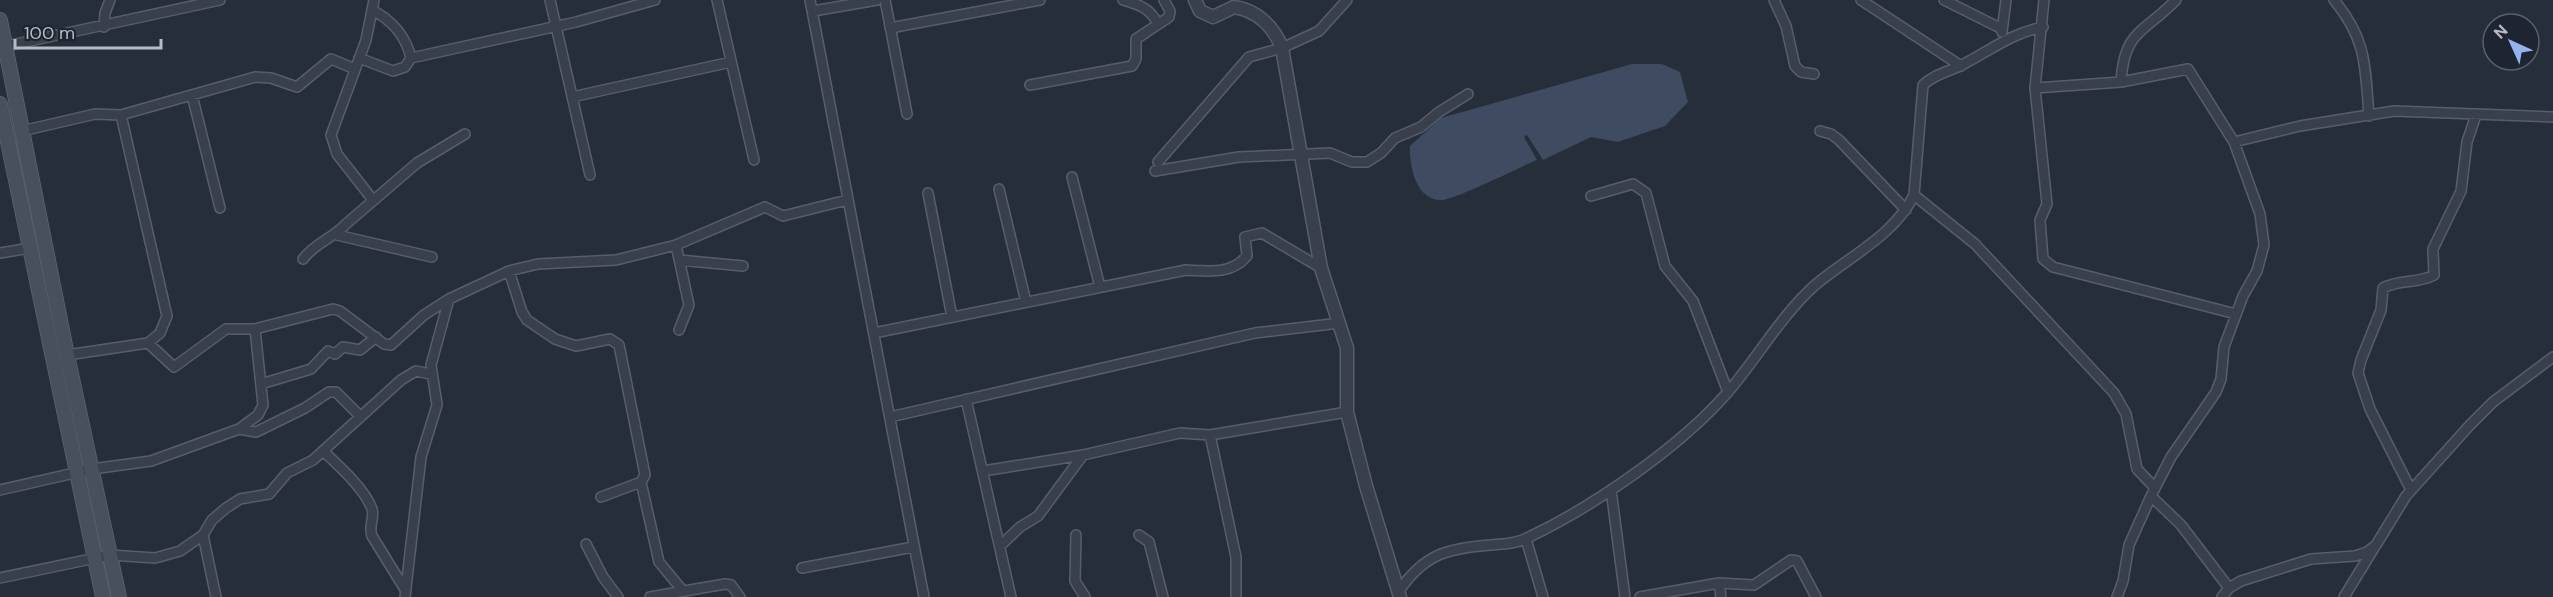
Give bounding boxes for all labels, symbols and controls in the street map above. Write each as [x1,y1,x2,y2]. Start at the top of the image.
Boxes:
scale bar [15,12,160,50]
north arrow [2481,12,2541,72]
text: N [2489,20,2512,43]
text: 100 m [24,21,75,45]

